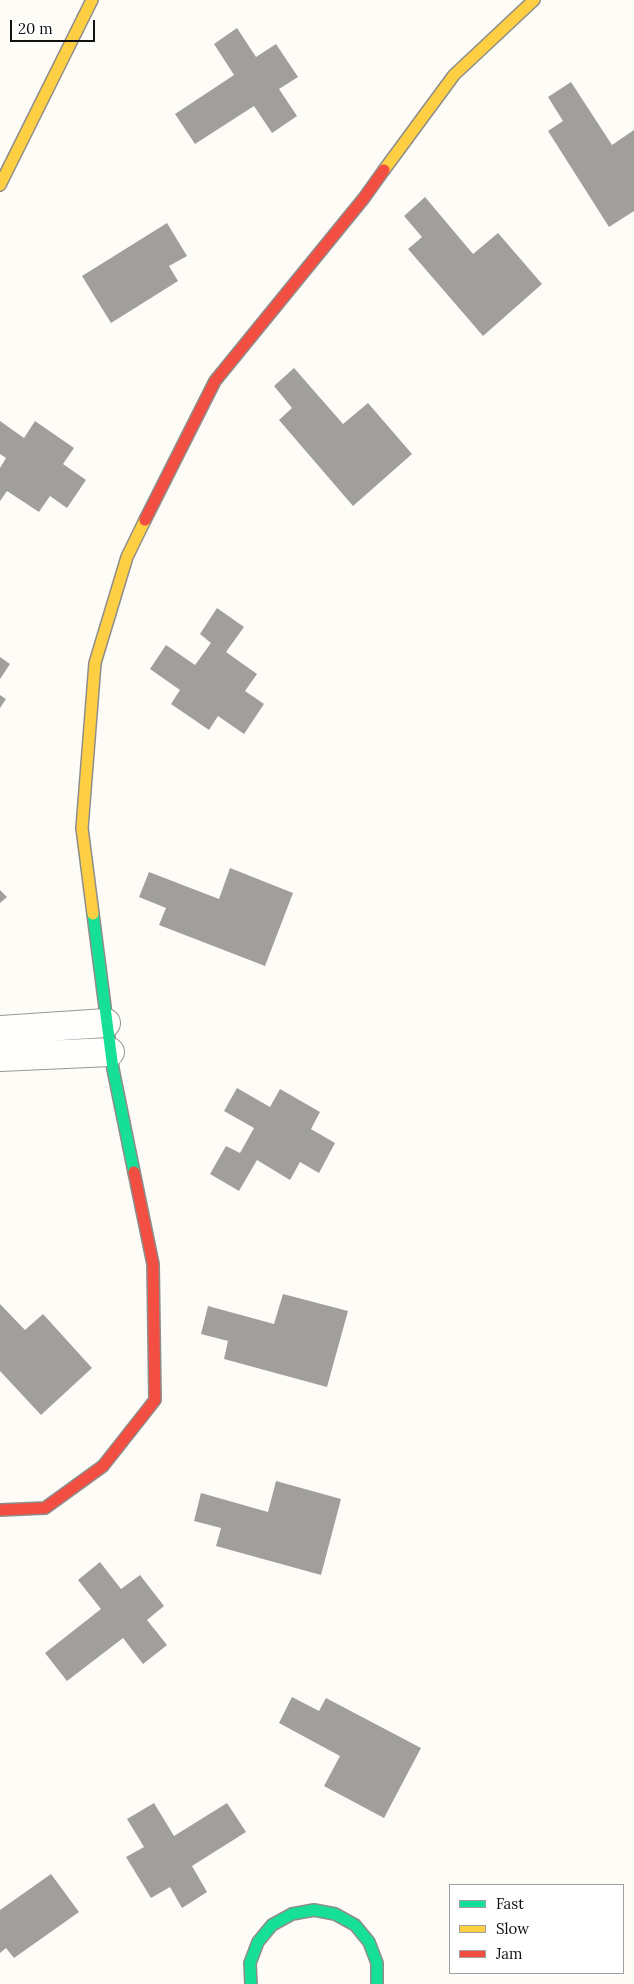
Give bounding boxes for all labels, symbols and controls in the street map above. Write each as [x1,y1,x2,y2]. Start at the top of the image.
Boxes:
scale bar [12,10,98,42]
text: 20 m [18,19,53,38]
legend [449,1884,624,1974]
text: Fast [496,1894,524,1913]
text: Slow [496,1919,529,1938]
text: Jam [496,1944,523,1963]

